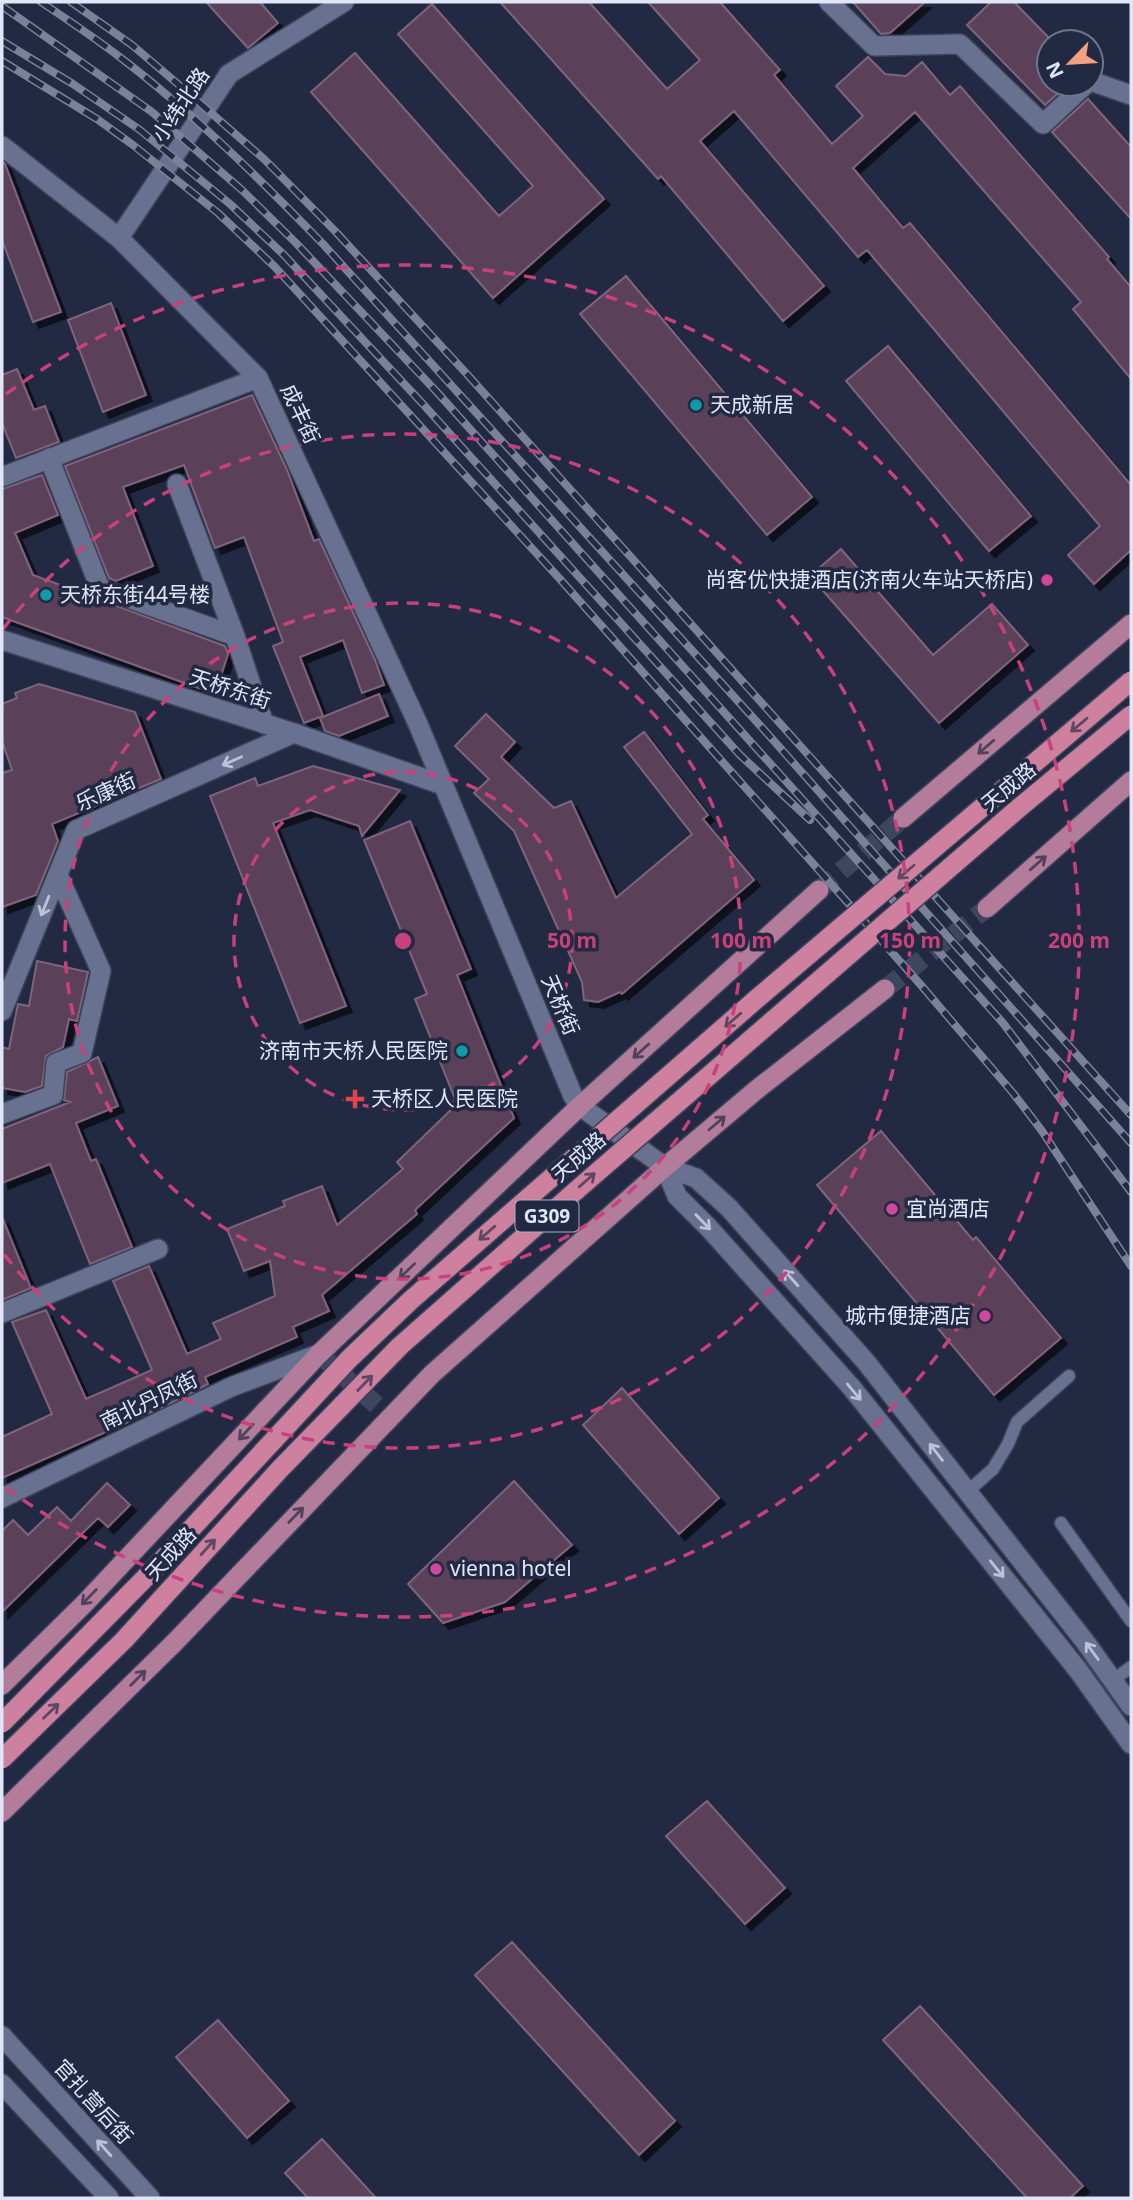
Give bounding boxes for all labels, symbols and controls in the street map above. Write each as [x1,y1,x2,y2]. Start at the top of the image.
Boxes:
north arrow [1035,28,1105,98]
text: N [1040,58,1070,83]
street label: 小纬北路 [145,62,215,147]
street label: 成丰街 [275,379,327,448]
place label: 天成新居 [710,390,794,418]
marker: 天成新居 [688,397,704,413]
place label: 尚客优快捷酒店(济南火车站天桥店) [705,565,1033,593]
marker: 尚客优快捷酒店(济南火车站天桥店) [1039,572,1055,588]
place label: 天桥东街44号楼 [60,580,210,608]
marker: 天桥东街44号楼 [38,587,54,603]
street label: 天桥东街 [186,662,275,714]
one-way arrow [1070,717,1088,733]
one-way arrow [977,739,995,755]
one-way arrow [221,755,243,768]
street label: 天成路 [975,755,1041,817]
street label: 乐康街 [71,765,140,817]
one-way arrow [1029,855,1047,871]
one-way arrow [897,864,915,880]
one-way arrow [38,895,51,916]
text: 50 m [547,926,597,954]
text: 100 m [710,926,772,954]
text: 150 m [879,926,941,954]
text: 200 m [1048,926,1110,954]
centre of rings [391,929,415,953]
street label: 天桥街 [536,970,586,1039]
one-way arrow [724,1012,742,1028]
place label: 济南市天桥人民医院 [259,1036,448,1064]
marker: 济南市天桥人民医院 [454,1043,470,1059]
one-way arrow [632,1043,650,1059]
place label: 天桥区人民医院 [371,1084,518,1112]
marker: 天桥区人民医院 [345,1089,365,1109]
one-way arrow [708,1115,726,1131]
street label: 天成路 [545,1125,611,1187]
one-way arrow [578,1172,596,1188]
place label: 宜尚酒店 [906,1194,990,1222]
road number: G309 [516,1200,578,1232]
marker: 宜尚酒店 [884,1201,900,1217]
one-way arrow [694,1214,711,1231]
one-way arrow [478,1225,496,1241]
one-way arrow [398,1263,415,1280]
one-way arrow [783,1269,799,1287]
place label: 城市便捷酒店 [845,1301,971,1329]
marker: 城市便捷酒店 [977,1308,993,1324]
street label: 南北丹凤街 [95,1365,202,1436]
one-way arrow [356,1374,373,1391]
one-way arrow [847,1382,862,1400]
one-way arrow [237,1423,254,1440]
one-way arrow [929,1444,944,1462]
one-way arrow [288,1506,304,1524]
street label: 天成路 [139,1521,202,1586]
one-way arrow [200,1539,216,1557]
place label: vienna hotel [450,1554,572,1582]
one-way arrow [989,1560,1004,1578]
marker: vienna hotel [428,1561,444,1577]
one-way arrow [81,1589,98,1606]
one-way arrow [1084,1642,1099,1661]
one-way arrow [129,1670,146,1687]
one-way arrow [42,1703,59,1720]
street label: 官扎营后街 [48,2053,139,2150]
one-way arrow [96,2139,112,2157]

